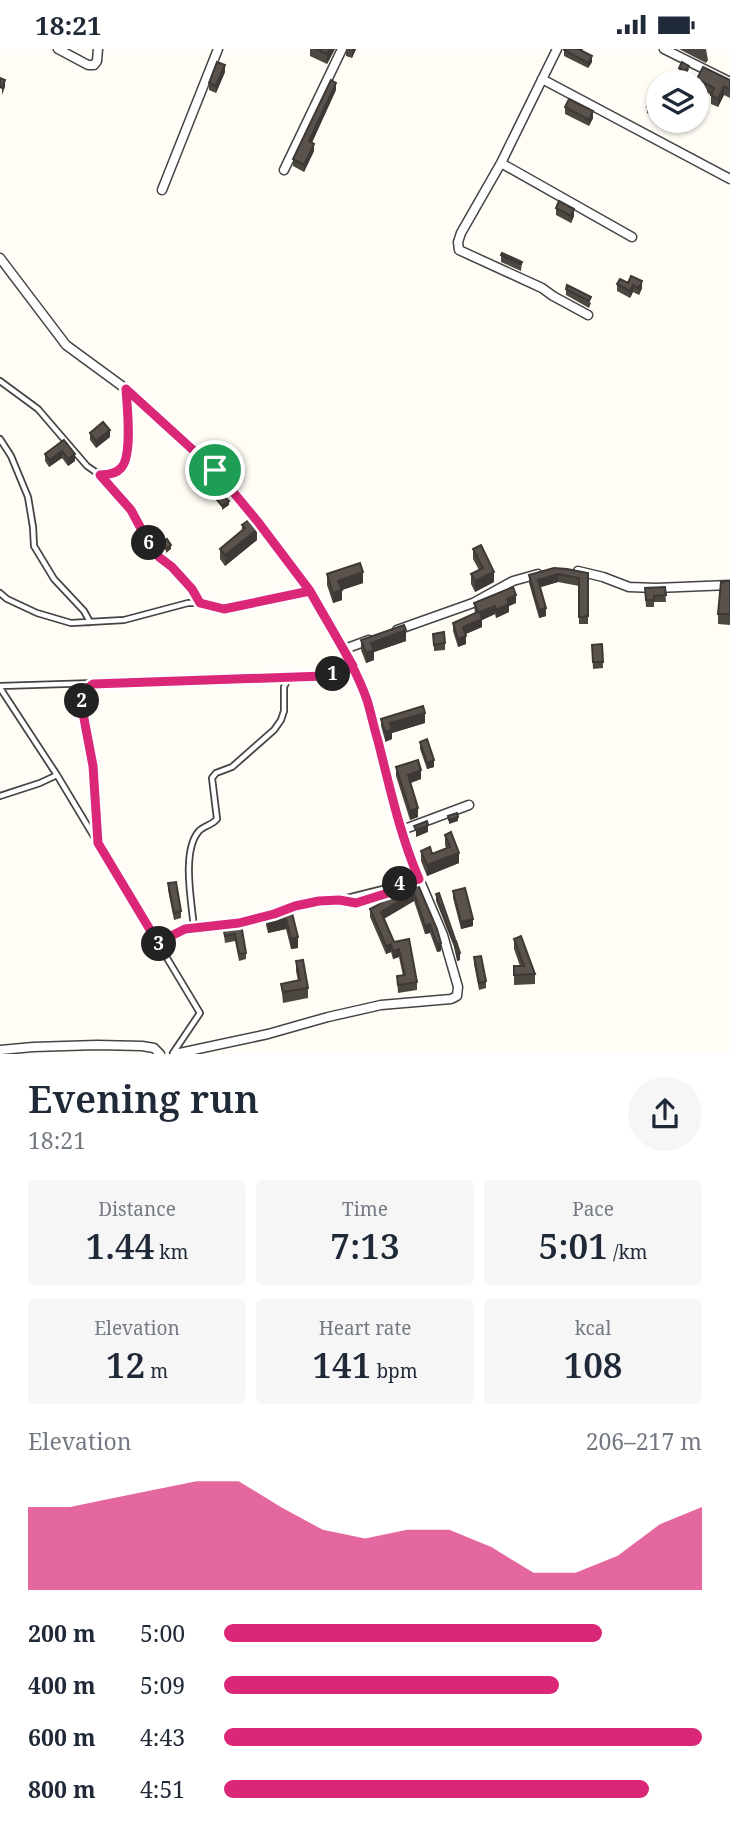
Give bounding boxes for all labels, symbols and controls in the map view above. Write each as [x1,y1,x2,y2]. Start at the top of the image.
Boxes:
text: 18:21 [35,7,102,43]
map controls [646,70,709,133]
button: layers [646,70,709,133]
pin [185,440,245,500]
icon: arrive [196,451,234,489]
pin: 6 [132,525,166,561]
text: 6 [143,529,154,555]
pin: 1 [316,657,350,691]
text: 1 [327,660,338,686]
pin: 2 [64,683,100,719]
text: 2 [76,687,87,713]
pin: 4 [382,867,418,901]
text: 4 [394,870,405,896]
pin: 3 [142,927,176,961]
text: 3 [153,930,164,956]
text: Evening run [28,1072,259,1124]
button: share [628,1077,702,1151]
text: 18:21 [28,1124,86,1156]
text: Distance [98,1196,176,1222]
text: Time [342,1196,388,1222]
text: Pace [572,1196,614,1222]
text: 1.44 [86,1222,154,1269]
text: 7:13 [330,1222,400,1269]
text: 5:01 [539,1222,608,1269]
text: km [154,1239,188,1265]
text: /km [608,1239,648,1265]
text: Elevation [94,1315,180,1341]
text: Heart rate [319,1315,411,1341]
text: kcal [575,1315,611,1341]
text: 12 [106,1341,145,1388]
text: 141 [312,1341,371,1388]
text: 108 [563,1341,623,1388]
text: m [145,1358,168,1384]
text: bpm [371,1358,418,1384]
text: Elevation [28,1425,132,1457]
text: 206–217 m [586,1425,702,1457]
text: 200 m [28,1617,96,1649]
text: 5:00 [140,1617,185,1649]
text: 400 m [28,1669,96,1701]
text: 5:09 [140,1669,185,1701]
text: 600 m [28,1721,96,1753]
text: 4:43 [140,1721,185,1753]
text: 800 m [28,1773,96,1805]
text: 4:51 [140,1773,185,1805]

